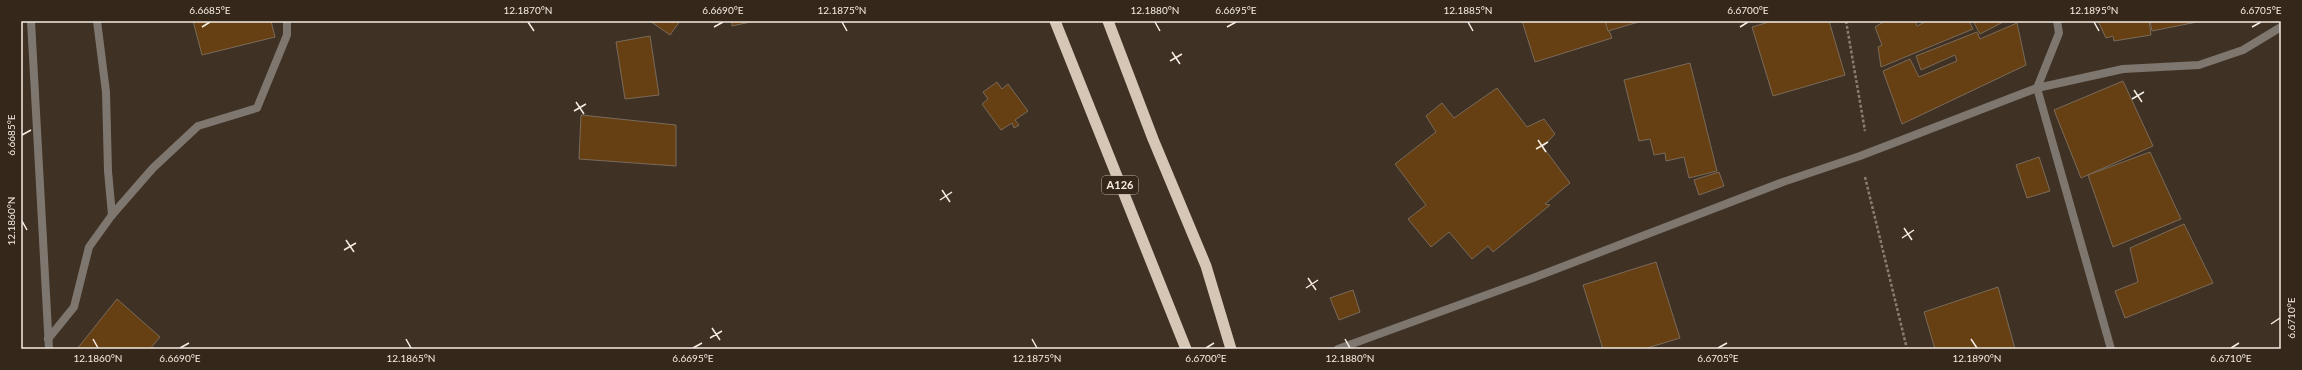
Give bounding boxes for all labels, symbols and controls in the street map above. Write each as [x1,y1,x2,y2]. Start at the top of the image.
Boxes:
text: 6.6685°E [189,4,231,16]
text: 12.1870°N [504,4,552,16]
text: 6.6690°E [702,4,744,16]
text: 12.1875°N [818,4,866,16]
text: 12.1880°N [1131,4,1179,16]
text: 6.6695°E [1215,4,1257,16]
text: 12.1885°N [1444,4,1492,16]
text: 6.6700°E [1727,4,1769,16]
text: 12.1895°N [2070,4,2118,16]
text: 6.6705°E [2240,4,2282,16]
text: 6.6685°E [5,114,17,156]
road number: A126 [1102,176,1138,194]
text: 12.1860°N [5,197,17,245]
text: 6.6710°E [2285,297,2297,339]
text: 12.1860°N [74,352,122,364]
text: 6.6690°E [159,352,201,364]
text: 12.1865°N [387,352,435,364]
text: 6.6695°E [672,352,714,364]
text: 12.1875°N [1013,352,1061,364]
text: 6.6700°E [1185,352,1227,364]
text: 12.1880°N [1326,352,1374,364]
text: 6.6705°E [1697,352,1739,364]
text: 12.1890°N [1953,352,2001,364]
text: 6.6710°E [2210,352,2252,364]

